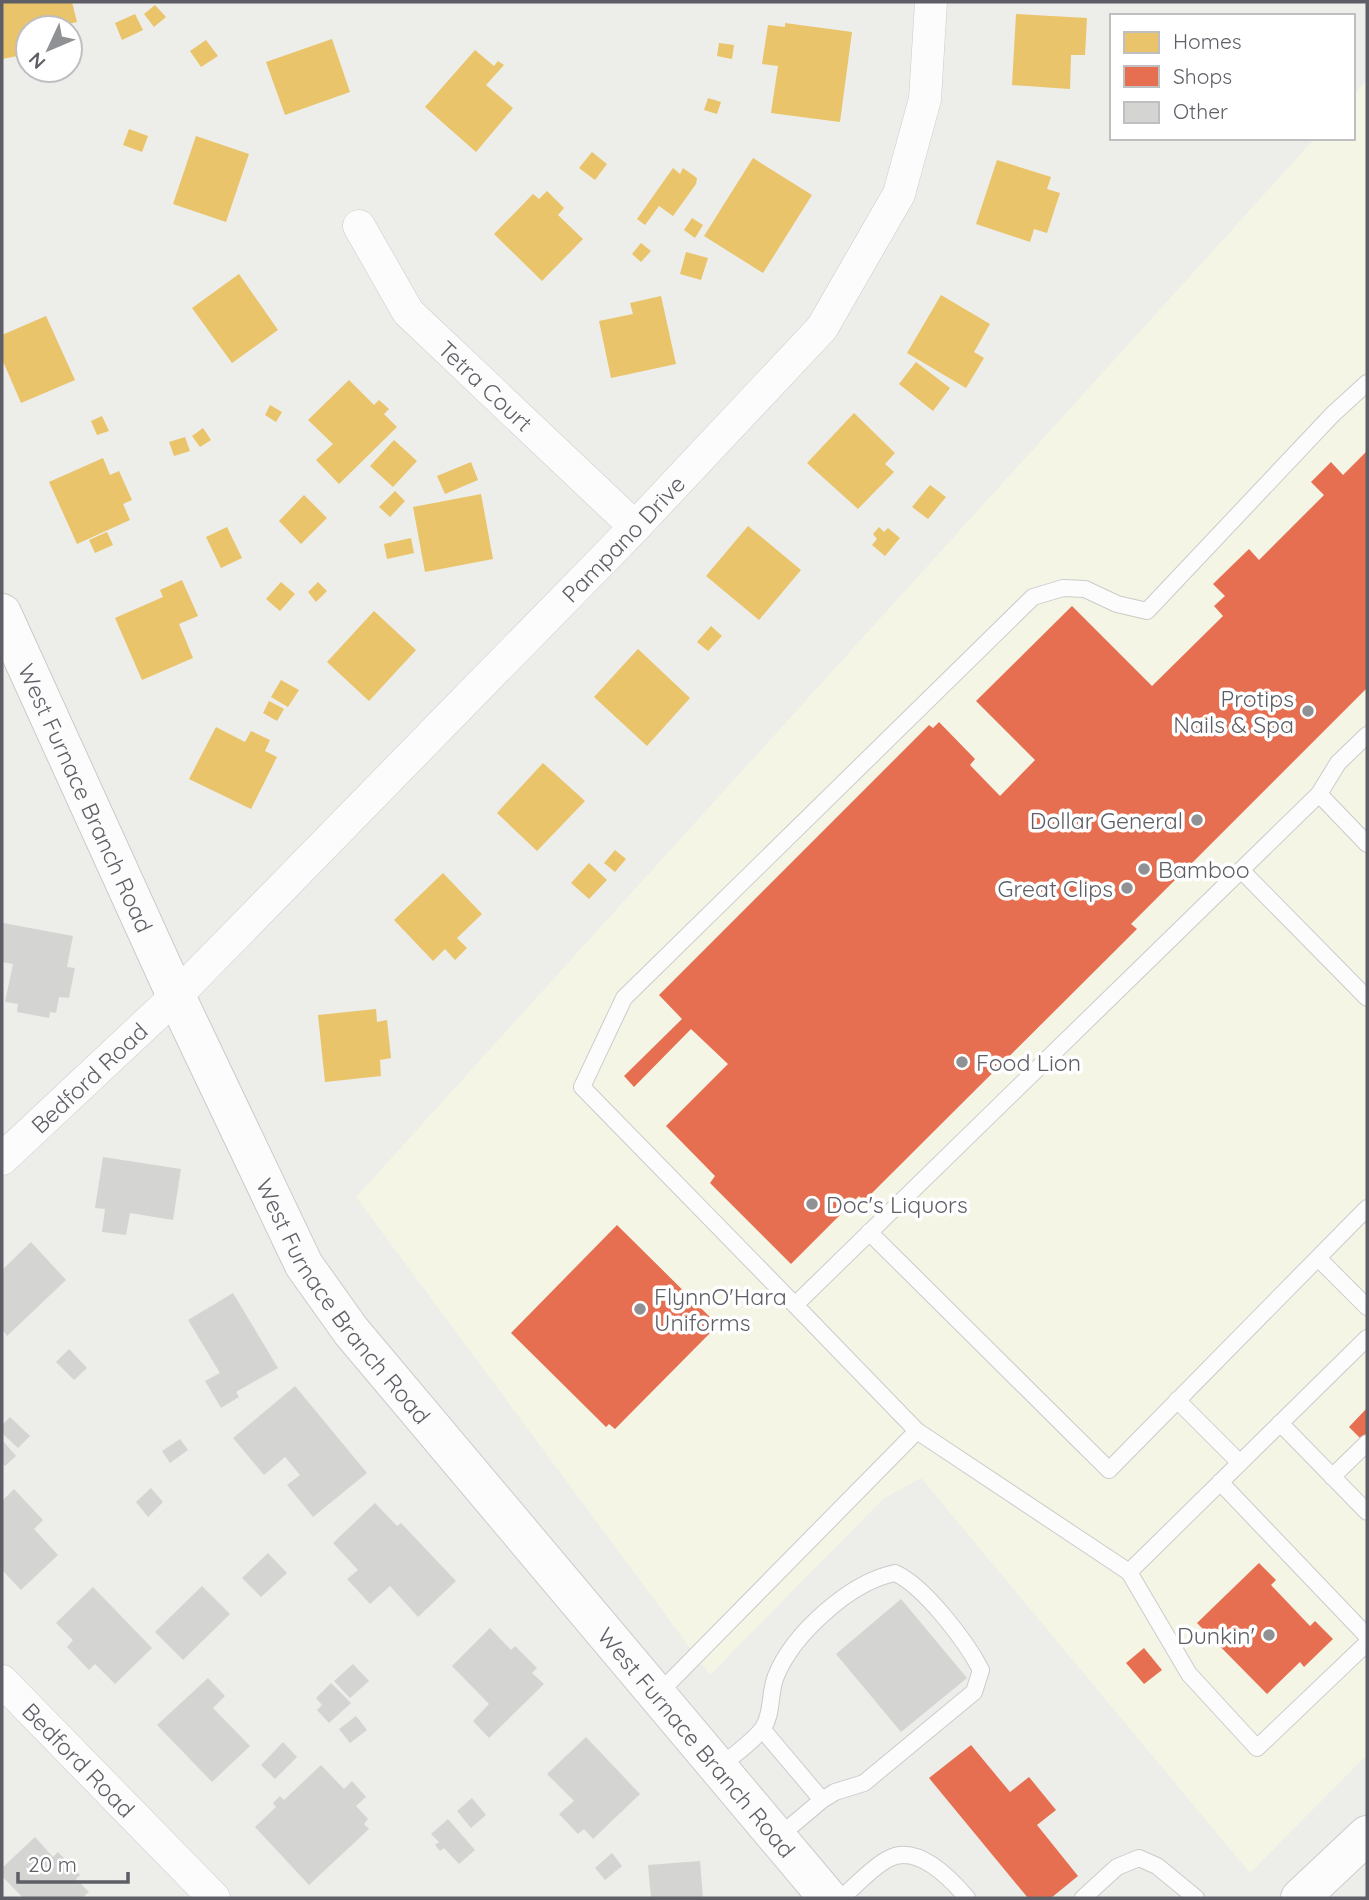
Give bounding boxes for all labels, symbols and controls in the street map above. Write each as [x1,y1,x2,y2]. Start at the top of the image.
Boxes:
north arrow [14,14,84,84]
legend [1110,14,1355,140]
text: Homes [1173,28,1242,54]
text: N [23,47,50,74]
text: Shops [1173,63,1232,89]
text: Other [1173,98,1228,124]
street label: Tetra Court [432,334,539,437]
street label: Pampano Drive [555,469,691,608]
street label: West Furnace Branch Road [12,659,160,937]
place label: Protips Nails & Spa [1173,684,1294,739]
marker: Protips Nails & Spa [1300,703,1316,719]
place label: Dollar General [1030,806,1183,835]
marker: Dollar General [1189,812,1205,828]
place label: Bamboo [1158,855,1250,884]
marker: Bamboo [1136,861,1152,877]
place label: Great Clips [998,874,1113,903]
marker: Great Clips [1119,880,1135,896]
street label: Bedford Road [25,1016,153,1139]
place label: Food Lion [976,1048,1081,1077]
marker: Food Lion [954,1054,970,1070]
street label: West Furnace Branch Road [250,1173,437,1429]
place label: Doc's Liquors [826,1190,968,1219]
marker: Doc's Liquors [804,1196,820,1212]
place label: FlynnO'Hara Uniforms [654,1282,787,1337]
marker: FlynnO'Hara Uniforms [632,1301,648,1317]
street label: West Furnace Branch Road [592,1621,802,1863]
place label: Dunkin' [1177,1621,1255,1650]
marker: Dunkin' [1261,1627,1277,1643]
street label: Bedford Road [16,1696,141,1823]
scale bar [18,1840,128,1884]
text: 20 m [28,1851,77,1877]

